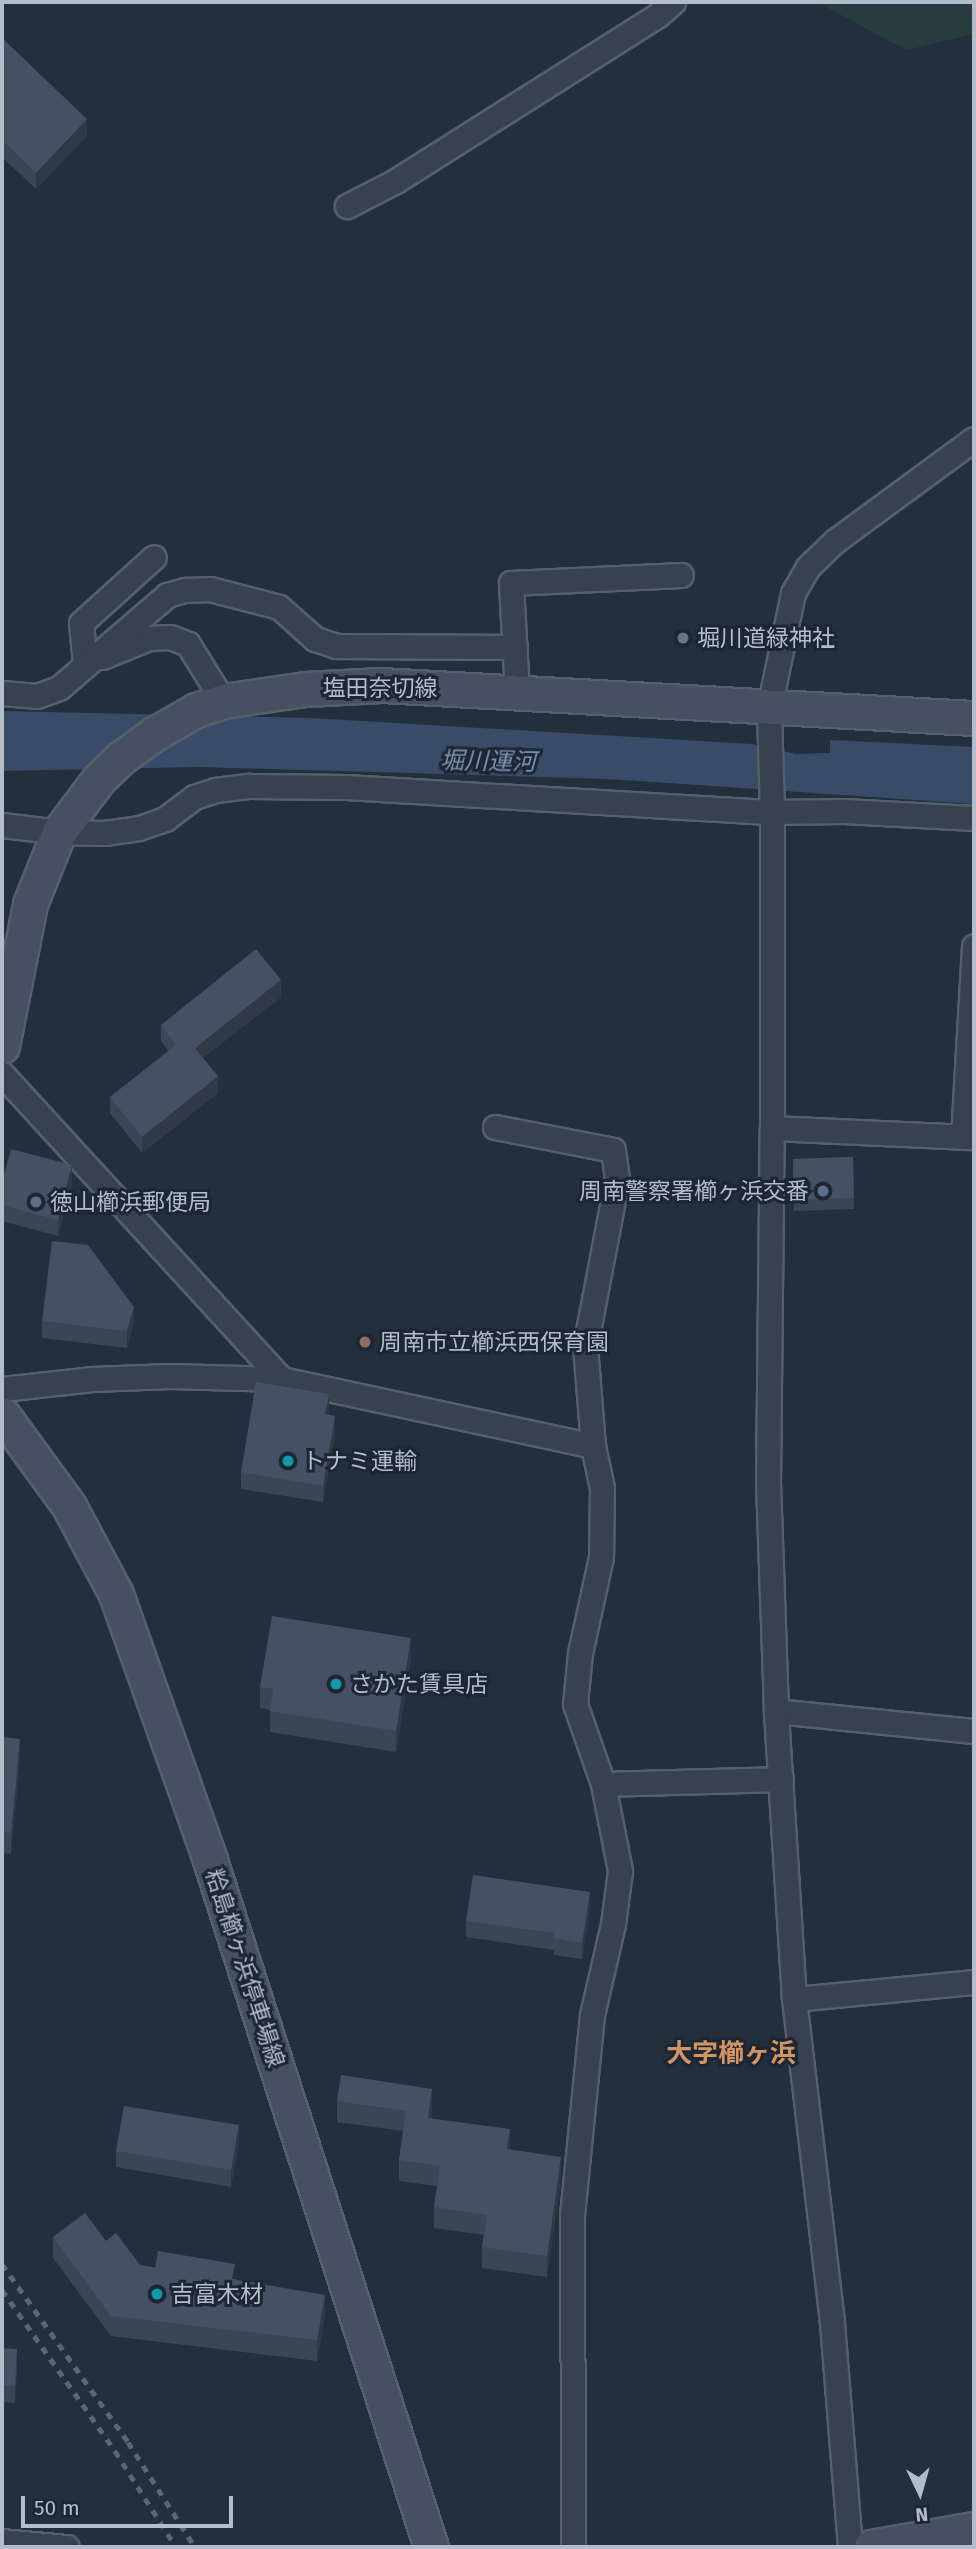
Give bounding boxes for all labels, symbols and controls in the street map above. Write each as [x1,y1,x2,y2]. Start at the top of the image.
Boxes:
place label: 堀川道緑神社 [697,624,835,652]
marker: 堀川道緑神社 [675,630,691,646]
street label: 塩田奈切線 [323,674,437,702]
water label: 堀川運河 [440,747,536,777]
place label: 周南警察署櫛ヶ浜交番 [579,1177,809,1205]
marker: 周南警察署櫛ヶ浜交番 [815,1183,831,1199]
place label: 徳山櫛浜郵便局 [50,1188,211,1216]
marker: 徳山櫛浜郵便局 [28,1194,44,1210]
place label: 周南市立櫛浜西保育園 [379,1328,609,1356]
marker: 周南市立櫛浜西保育園 [357,1334,373,1350]
place label: トナミ運輸 [302,1447,417,1475]
marker: トナミ運輸 [280,1453,296,1469]
place label: さかた賃具店 [350,1670,488,1698]
marker: さかた賃具店 [328,1676,344,1692]
street label: 粭島櫛ヶ浜停車場線 [200,1865,290,2071]
district label: 大字櫛ヶ浜 [666,2038,796,2070]
place label: 吉富木材 [171,2280,263,2308]
marker: 吉富木材 [149,2286,165,2302]
north arrow [885,2458,955,2528]
scale bar [24,2482,236,2526]
text: 50 m [34,2495,80,2521]
text: N [915,2502,929,2526]

